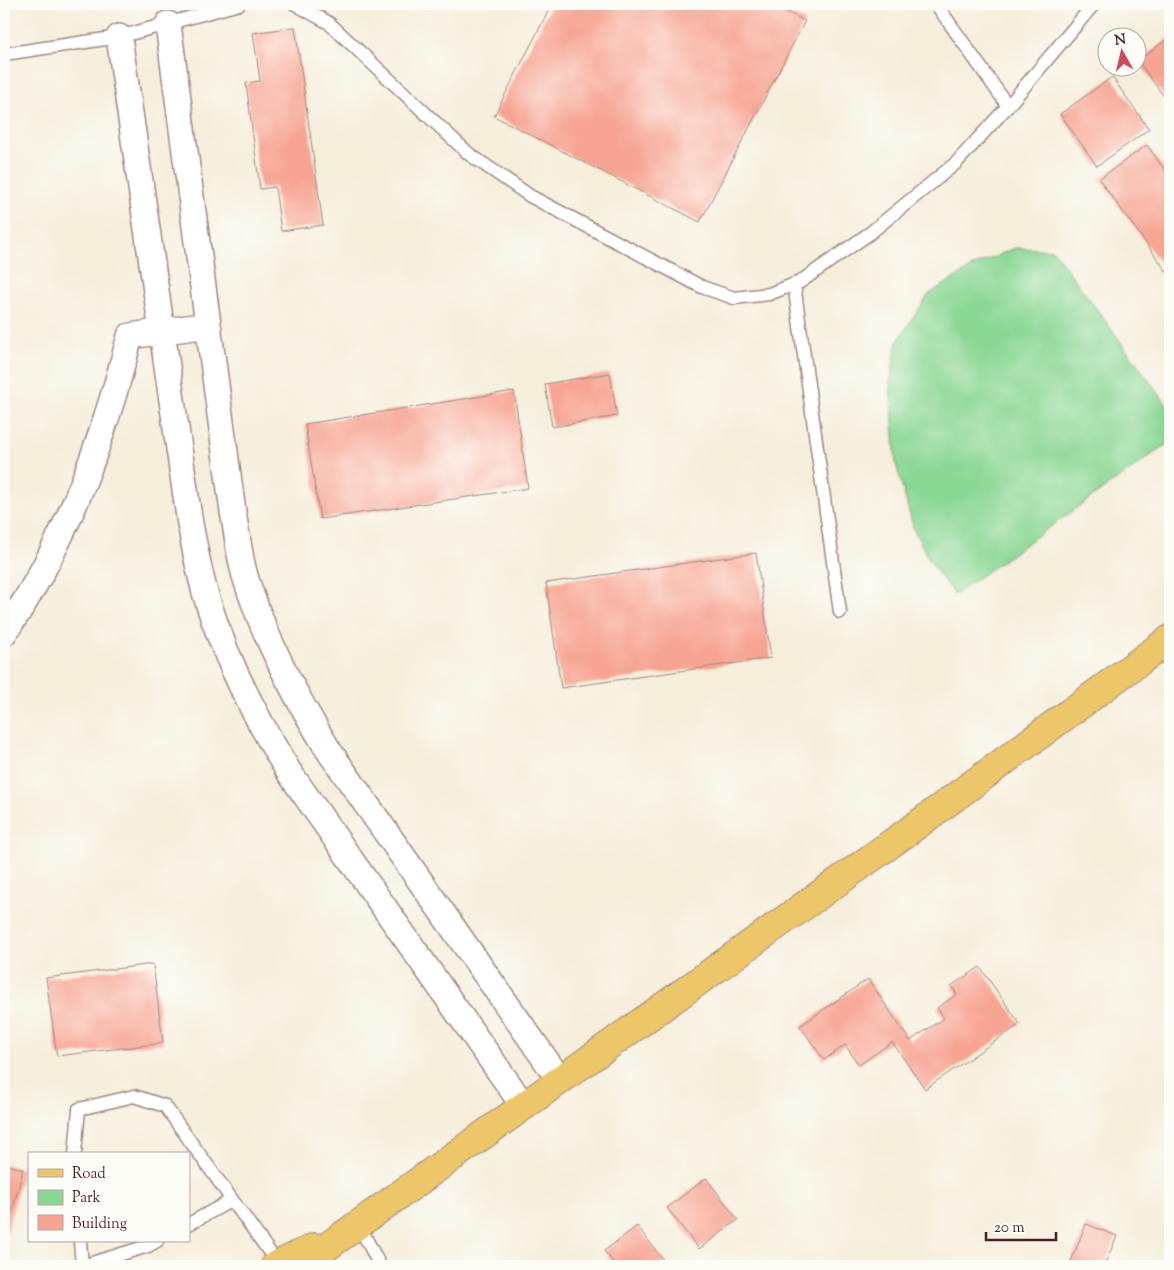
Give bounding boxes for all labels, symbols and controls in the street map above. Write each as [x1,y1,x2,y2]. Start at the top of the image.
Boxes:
north arrow [1096,28,1146,78]
text: N [1114,30,1127,52]
legend [28,1152,190,1242]
text: Road [72,1164,106,1185]
text: Park [72,1188,101,1209]
scale bar [986,1210,1056,1242]
text: Building [72,1214,127,1235]
text: 20 m [994,1218,1025,1239]

